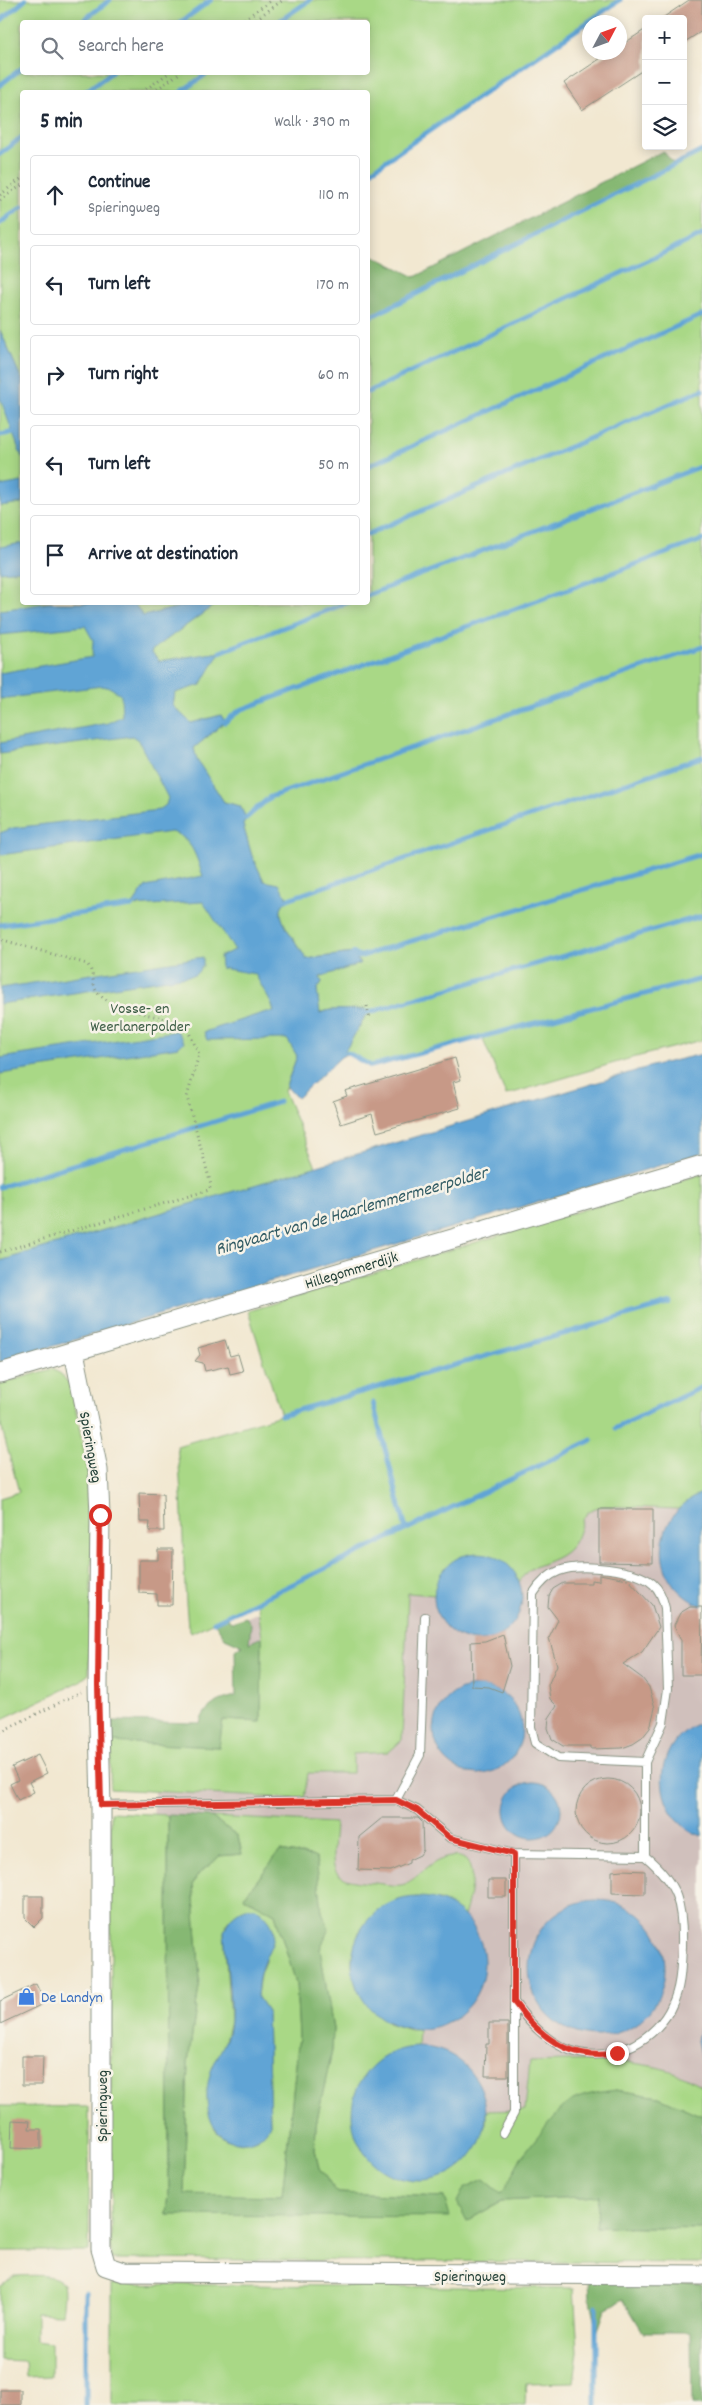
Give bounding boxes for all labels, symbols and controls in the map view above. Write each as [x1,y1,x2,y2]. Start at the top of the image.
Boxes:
north arrow [582,15,627,60]
map controls [642,15,687,150]
button: + [642,15,687,60]
search box [20,20,370,75]
icon: search [38,34,66,62]
text: Search here [78,34,164,61]
button: − [642,60,687,105]
button: layers [642,105,687,150]
text: 5 min [40,108,83,138]
text: Walk · 390 m [274,111,350,134]
text: Continue [88,170,150,197]
icon: ahead [41,181,69,209]
text: 110 m [319,184,349,207]
text: Spieringweg [88,197,160,220]
icon: left [41,271,69,299]
text: Turn left [88,272,151,299]
text: 170 m [316,274,349,297]
icon: right [41,361,69,389]
text: Turn right [88,362,159,389]
text: 60 m [318,364,349,387]
icon: left [41,451,69,479]
text: Turn left [88,452,151,479]
text: 50 m [318,454,349,477]
icon: arrive [41,541,69,569]
text: Arrive at destination [88,542,238,569]
park label: Vosse- en Weerlanerpolder [90,998,190,1039]
water label: Ringvaart van de Haarlemmermeerpolder [213,1161,493,1263]
street label: Hillegommerdijk [302,1246,401,1296]
street label: Spieringweg [72,1410,107,1485]
route start [89,1504,112,1527]
shop icon: De Landyn [17,1986,37,2006]
place label: De Landyn [41,1987,103,2010]
route end [606,2042,629,2065]
street label: Spieringweg [92,2070,115,2142]
street label: Spieringweg [434,2266,506,2289]

